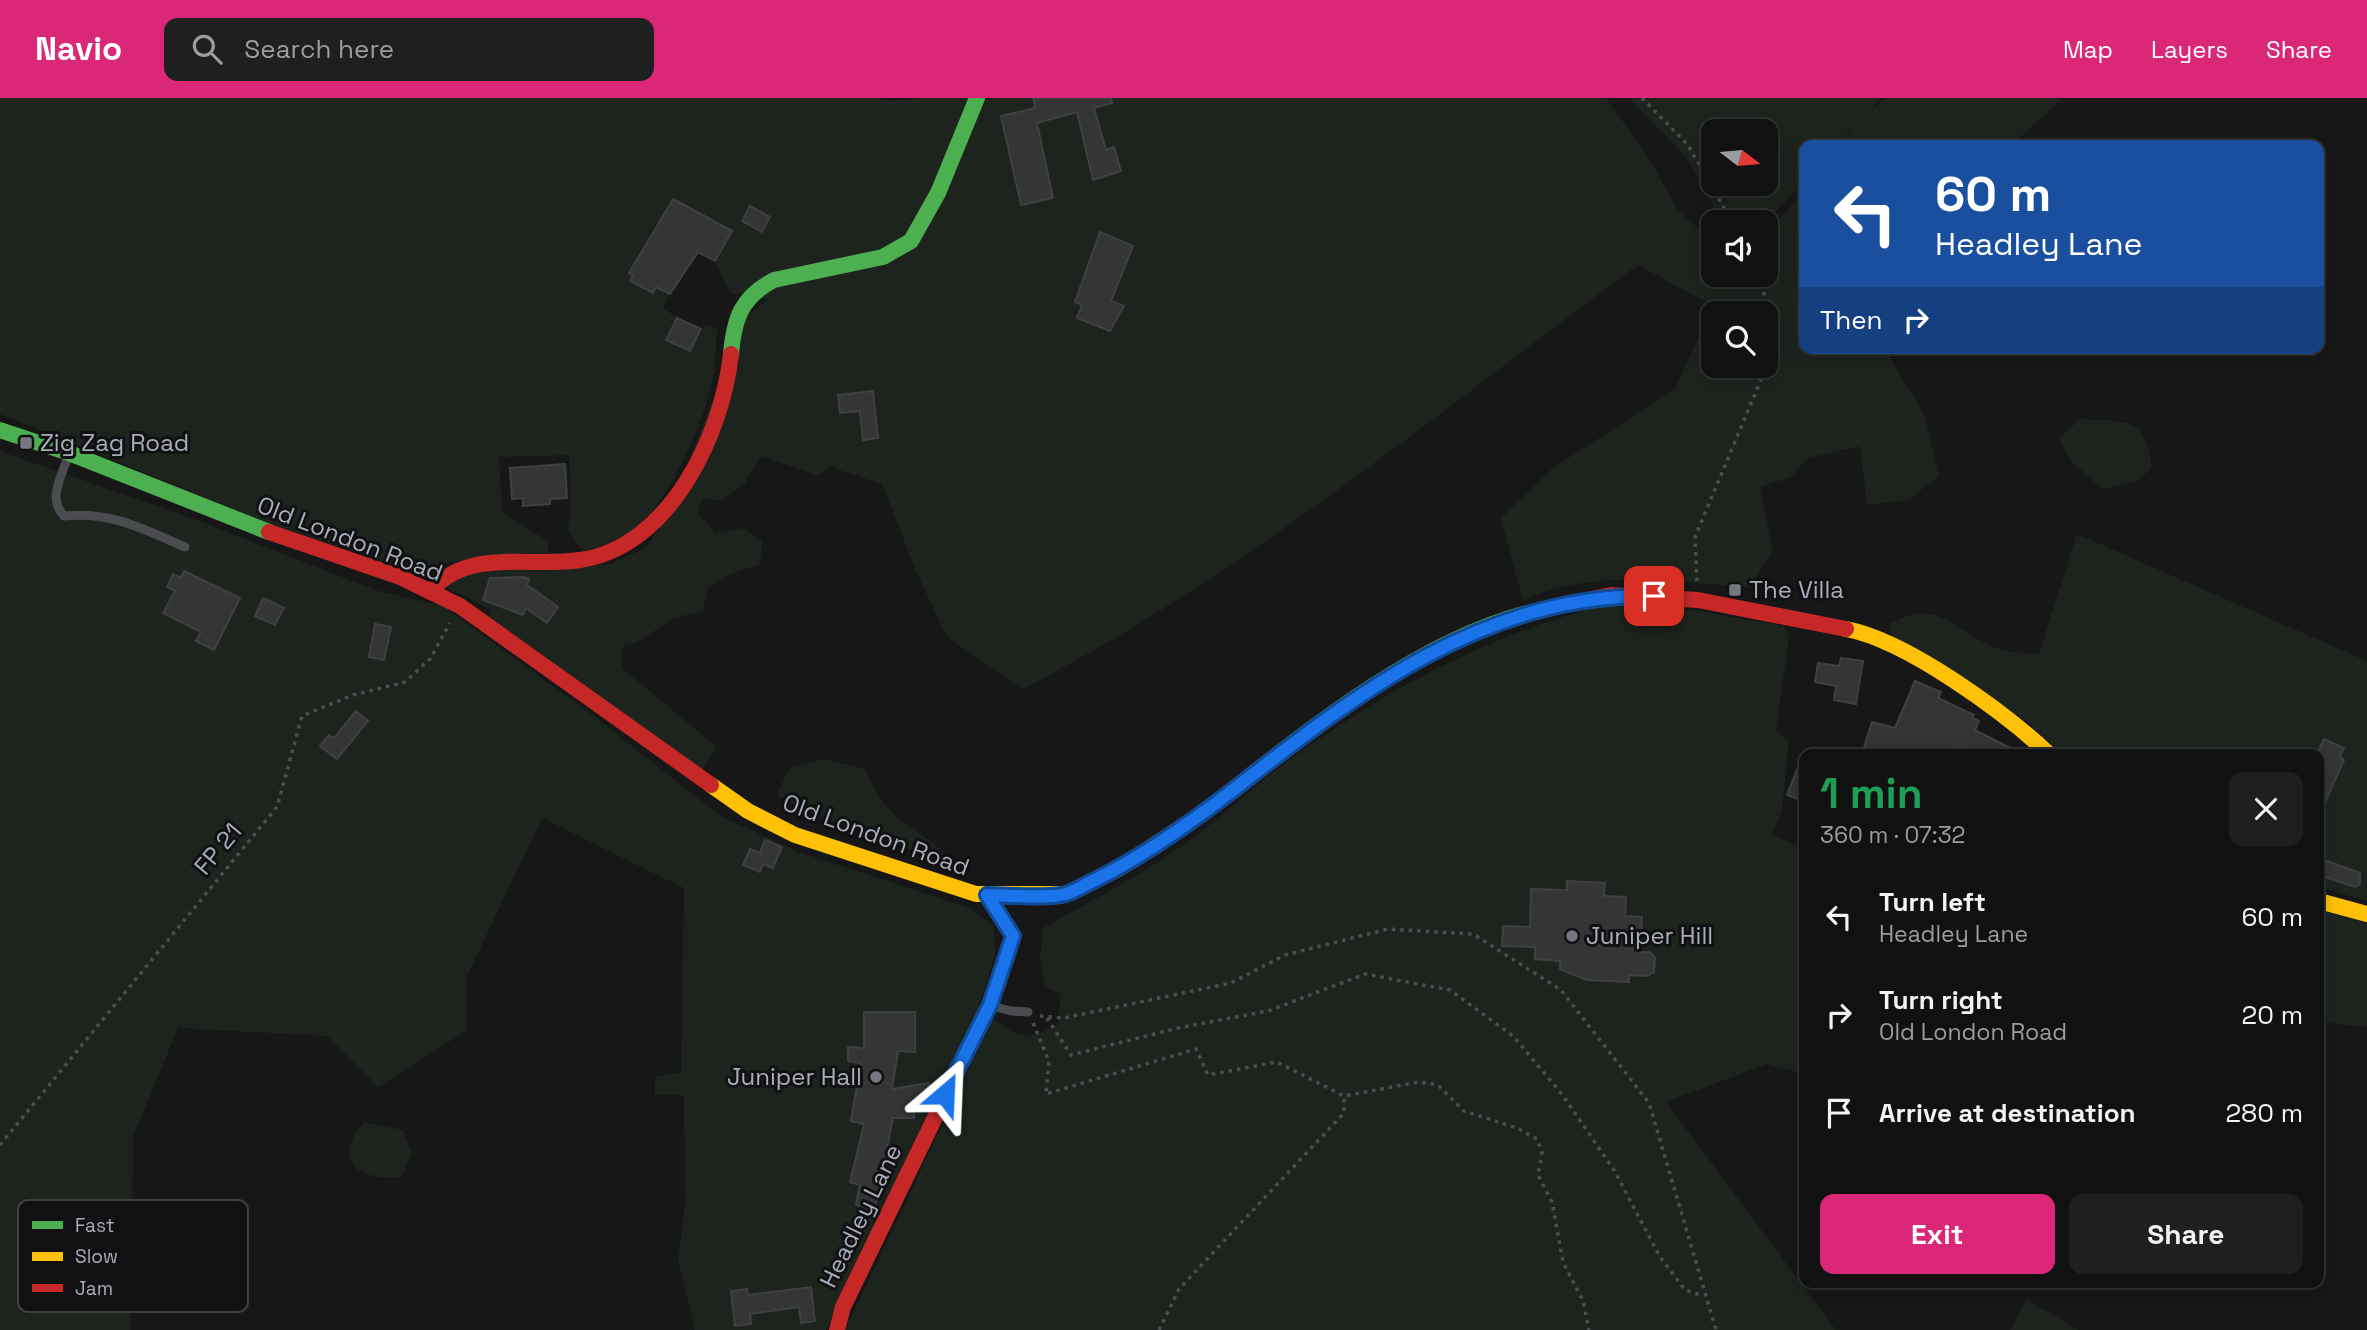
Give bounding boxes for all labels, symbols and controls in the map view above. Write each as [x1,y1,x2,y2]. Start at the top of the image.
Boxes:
search box [164,18,654,81]
text: Navio [35,28,122,70]
icon: search [188,30,226,68]
text: Search here [244,32,394,66]
text: Map [2063,34,2113,65]
text: Layers [2151,34,2228,65]
text: Share [2266,34,2332,65]
north arrow [1701,119,1778,196]
map controls [1701,119,1778,378]
text: 60 m [1935,163,2051,225]
icon: left [1820,168,1911,259]
button: sound [1701,210,1778,287]
text: Headley Lane [1935,224,2143,264]
button: search [1701,301,1778,378]
icon: right [1897,301,1935,339]
text: Then [1820,303,1883,337]
place label: Zig Zag Road [40,427,189,458]
marker: Zig Zag Road [18,435,34,451]
street label: Old London Road [253,489,447,588]
pin [1624,566,1684,626]
place label: The Villa [1749,574,1844,605]
icon: arrive [1635,577,1673,615]
marker: The Villa [1727,582,1743,598]
text: 1 min [1820,767,1923,820]
button: close [2229,772,2303,846]
street label: Old London Road [779,786,974,883]
street label: FP 21 [187,816,248,881]
text: 360 m · 07:32 [1820,820,1965,850]
text: Turn left [1879,885,1986,919]
icon: left [1820,898,1858,936]
text: 60 m [2241,900,2303,934]
text: Headley Lane [1879,919,2028,949]
place label: Juniper Hill [1586,920,1713,951]
marker: Juniper Hill [1564,928,1580,944]
text: Turn right [1879,983,2003,1017]
icon: right [1820,996,1858,1034]
text: 20 m [2242,998,2303,1032]
text: Old London Road [1879,1017,2067,1047]
position arrow [908,1057,982,1131]
place label: Juniper Hall [727,1061,862,1092]
marker: Juniper Hall [868,1069,884,1085]
icon: arrive [1820,1094,1858,1132]
text: Arrive at destination [1879,1096,2136,1130]
text: 280 m [2225,1096,2303,1130]
street label: Headley Lane [813,1139,909,1293]
button: Exit [1820,1194,2055,1274]
button: Share [2069,1194,2303,1274]
legend [18,1200,248,1312]
text: Fast [75,1213,115,1238]
text: Slow [75,1244,118,1269]
text: Jam [75,1276,113,1301]

